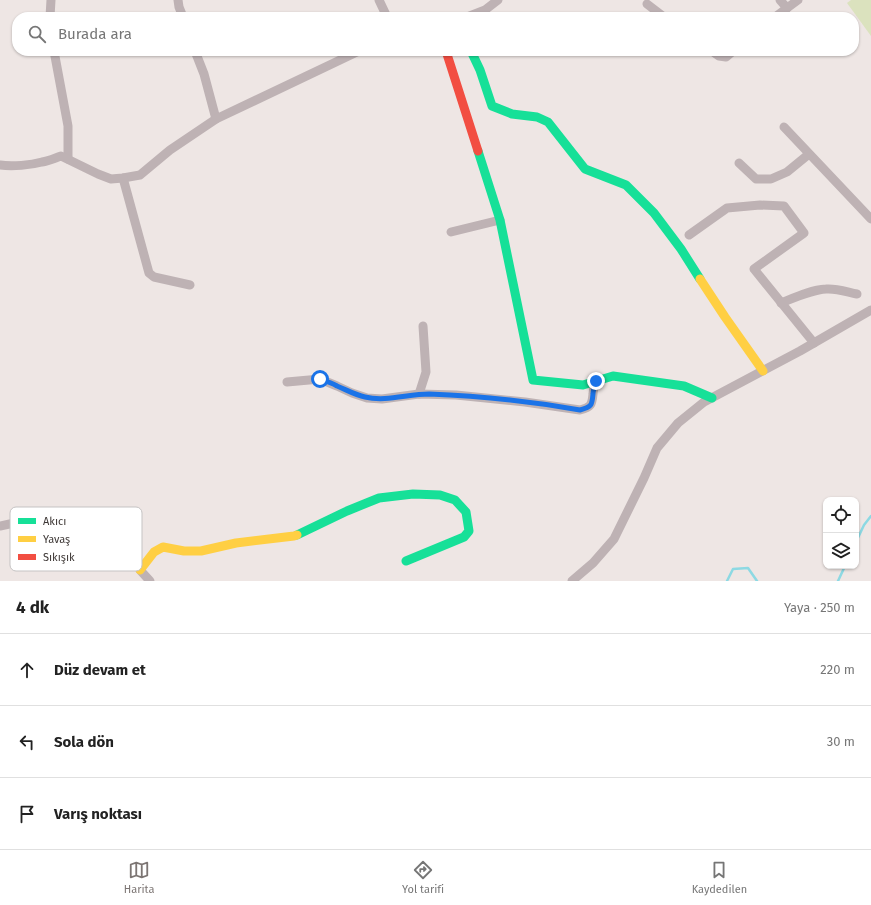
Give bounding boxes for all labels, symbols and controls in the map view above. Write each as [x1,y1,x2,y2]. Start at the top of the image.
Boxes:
search box [12,12,859,56]
icon: search [26,23,48,45]
text: Burada ara [58,25,132,43]
route start [311,370,329,388]
route end [587,372,605,390]
map controls [823,497,859,569]
button: locate [823,497,859,533]
legend [10,507,142,571]
text: Akıcı [43,515,66,528]
text: Yavaş [43,533,70,546]
button: layers [823,533,859,569]
text: Sıkışık [43,551,75,564]
text: 4 dk [16,597,49,618]
text: Yaya · 250 m [784,600,855,615]
icon: ahead [16,659,38,681]
text: Düz devam et [54,661,146,679]
text: 220 m [820,662,855,677]
icon: left [16,731,38,753]
text: Sola dön [54,733,114,751]
text: 30 m [827,734,855,749]
icon: arrive [16,803,38,825]
text: Varış noktası [54,805,142,823]
tab: Harita [124,859,155,896]
tab: Yol tarifi [402,859,444,896]
tab: Kaydedilen [692,859,747,896]

